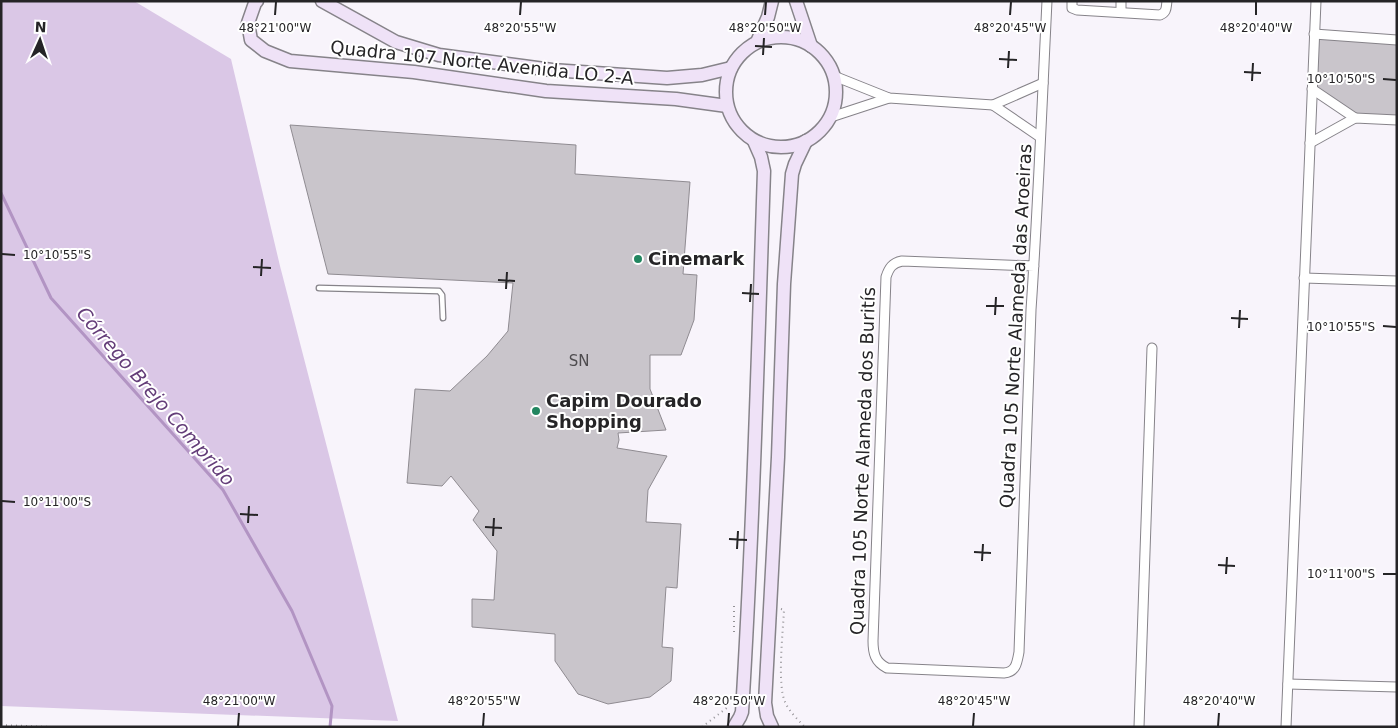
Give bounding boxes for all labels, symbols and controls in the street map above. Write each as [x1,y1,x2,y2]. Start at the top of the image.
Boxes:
north arrow [15,15,65,65]
text: N [34,19,47,35]
text: 48°21'00"W [239,21,311,35]
text: 48°20'55"W [484,21,556,35]
text: 48°20'50"W [729,21,801,35]
text: 48°20'45"W [974,21,1046,35]
text: 48°20'40"W [1220,21,1292,35]
street label: Quadra 107 Norte Avenida LO 2-A [329,36,635,89]
text: 10°10'50"S [1307,72,1375,86]
street label: Quadra 105 Norte Alameda das Aroeiras [995,143,1036,509]
text: 10°10'55"S [23,248,91,262]
place label: Cinemark [648,248,745,269]
marker: Cinemark [632,253,644,265]
street label: Quadra 105 Norte Alameda dos Buritís [846,287,879,635]
water label: Córrego Brejo Comprido [72,302,240,490]
text: 10°10'55"S [1307,320,1375,334]
house number: SN [569,352,589,370]
place label: Capim Dourado Shopping [546,390,702,432]
marker: Capim Dourado Shopping [530,405,542,417]
text: 10°11'00"S [23,495,91,509]
text: 10°11'00"S [1307,567,1375,581]
text: 48°21'00"W [203,694,275,708]
text: 48°20'55"W [448,694,520,708]
text: 48°20'50"W [693,694,765,708]
text: 48°20'45"W [938,694,1010,708]
text: 48°20'40"W [1183,694,1255,708]

